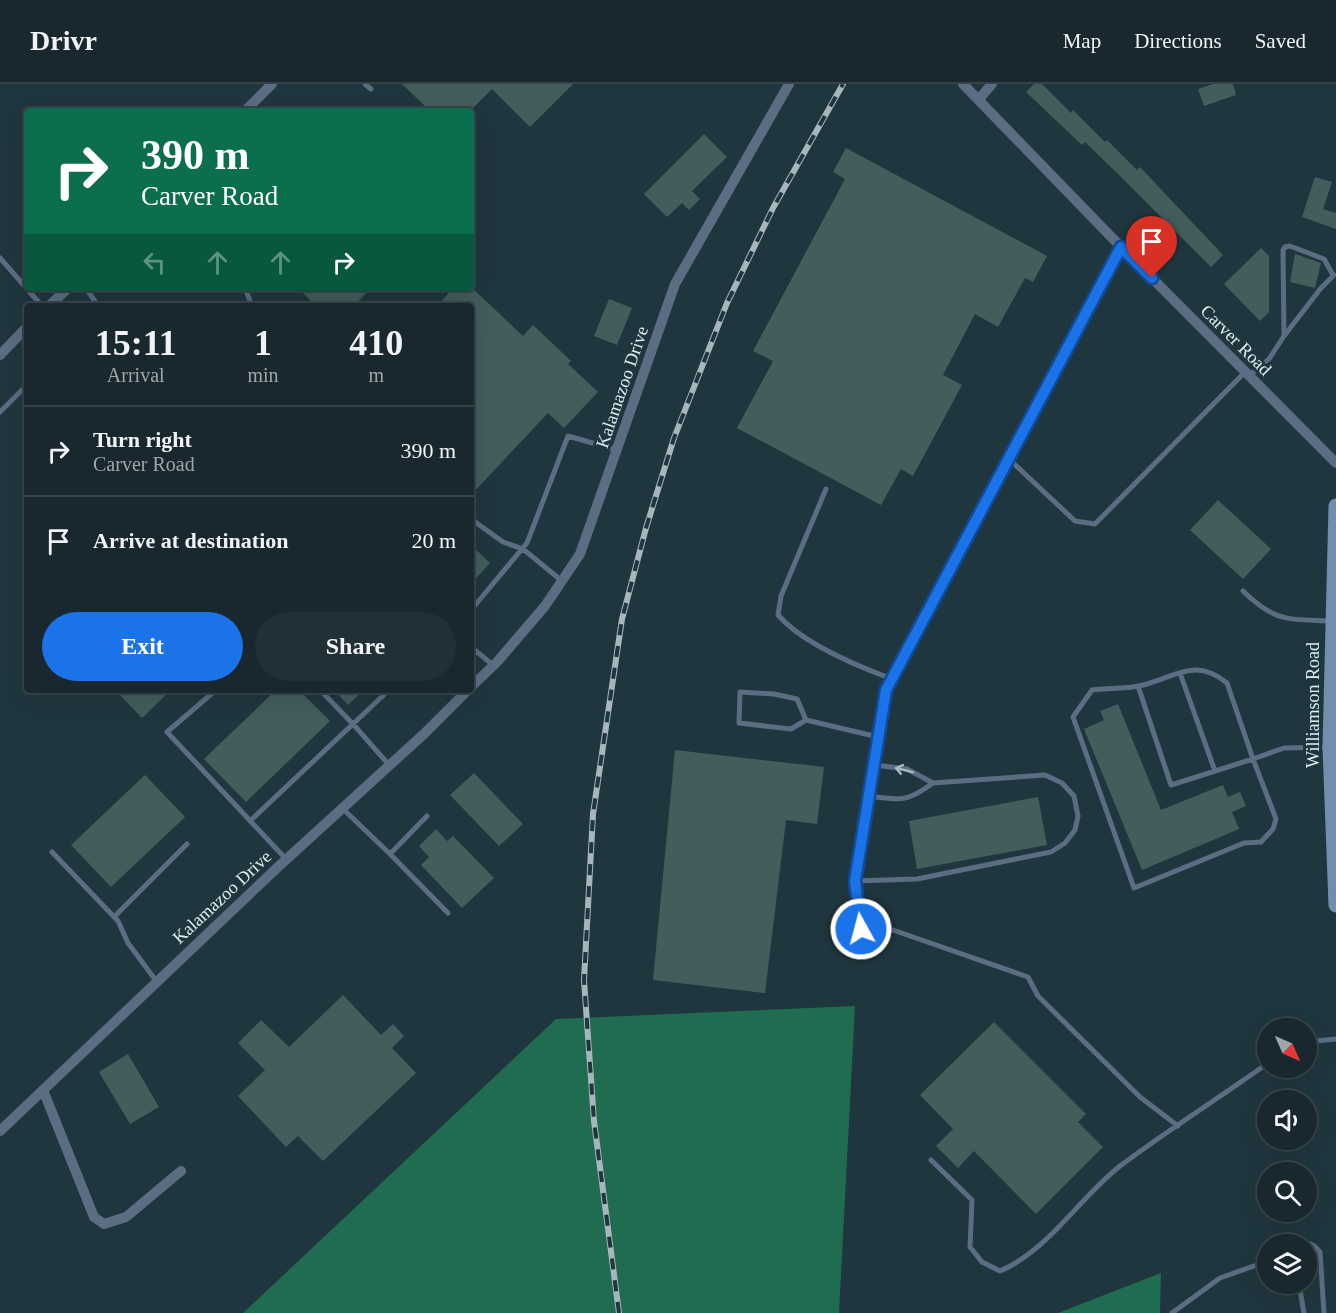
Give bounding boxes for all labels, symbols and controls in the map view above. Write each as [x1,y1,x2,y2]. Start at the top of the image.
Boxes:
text: Drivr [30,25,97,56]
text: Map [1063,29,1101,53]
text: Directions [1134,29,1222,53]
text: Saved [1255,29,1306,53]
icon: right [42,132,120,210]
text: 390 m [141,132,250,178]
text: Carver Road [141,181,278,211]
pin [1126,216,1177,278]
icon: arrive [1135,225,1168,258]
icon: left [138,246,171,279]
icon: ahead [201,246,234,279]
icon: ahead [264,246,297,279]
icon: right [327,246,360,279]
street label: Carver Road [1197,301,1275,379]
text: 15:11 [95,323,177,363]
text: 1 [254,323,272,363]
text: 410 [349,323,403,363]
street label: Kalamazoo Drive [592,323,652,451]
text: Arrival [107,364,165,386]
text: min [247,364,279,386]
text: m [368,364,384,386]
text: Turn right [93,427,192,452]
icon: right [42,435,75,468]
text: 390 m [400,438,456,463]
text: Carver Road [93,453,195,475]
icon: arrive [42,525,75,558]
text: Arrive at destination [93,528,289,553]
text: 20 m [411,528,456,553]
button: Exit [42,612,243,681]
button: Share [255,612,456,681]
street label: Williamson Road [1303,642,1323,768]
one-way arrow [895,763,914,775]
street label: Kalamazoo Drive [169,846,275,948]
position arrow [829,897,893,961]
north arrow [1257,1018,1317,1078]
map controls [1257,1018,1317,1294]
button: sound [1257,1090,1317,1150]
button: search [1257,1162,1317,1222]
button: layers [1257,1234,1317,1294]

